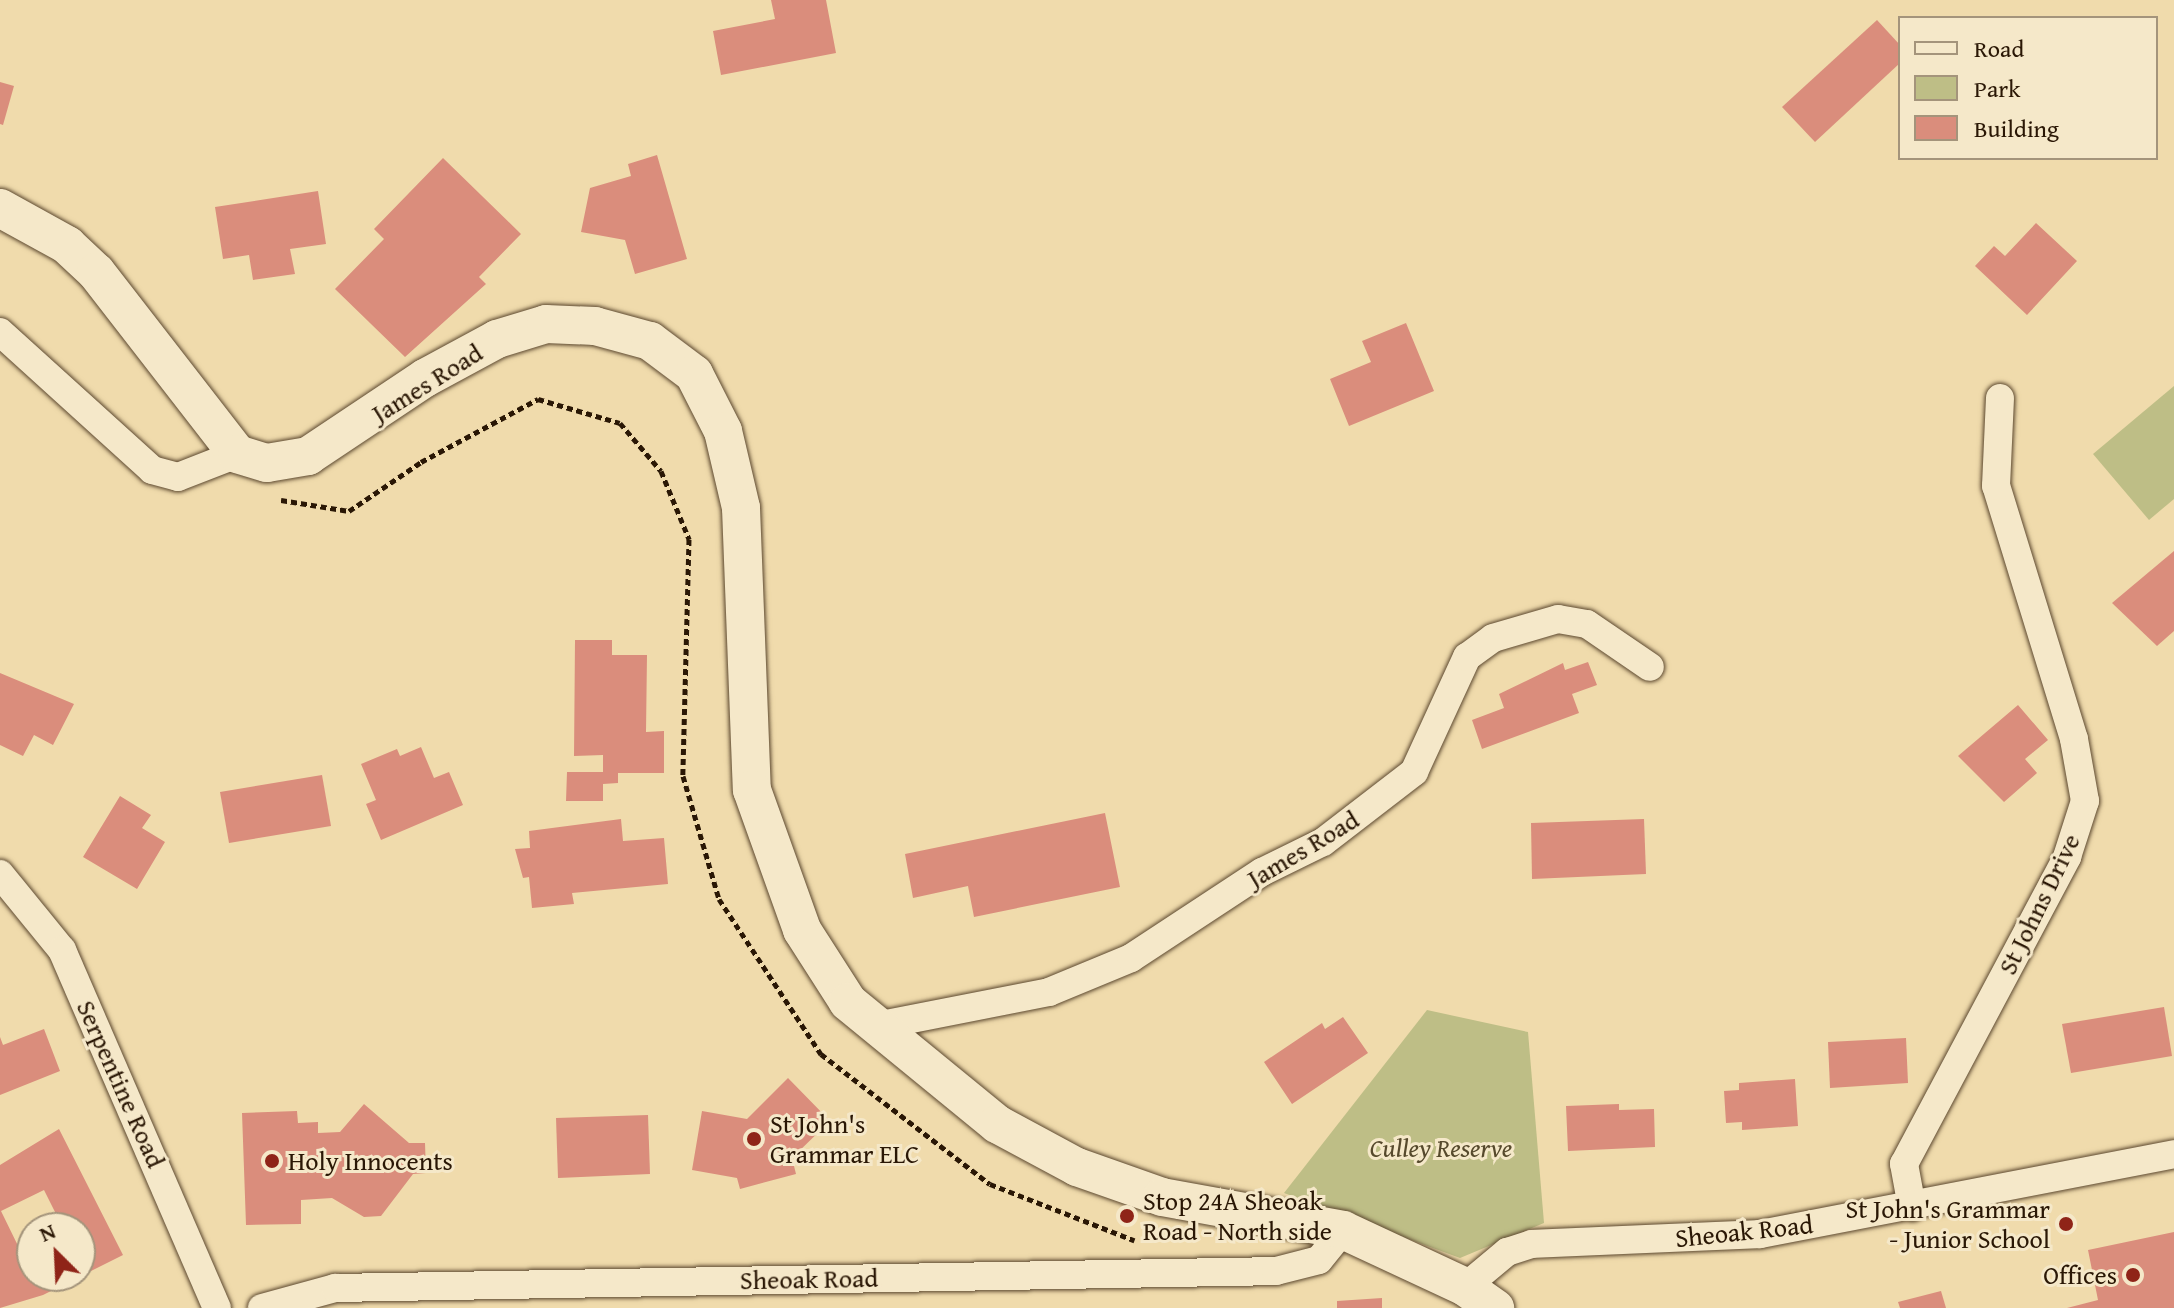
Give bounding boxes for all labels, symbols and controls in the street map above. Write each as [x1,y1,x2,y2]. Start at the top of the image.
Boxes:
legend [1898,16,2158,160]
text: Road [1974,31,2024,66]
text: Park [1974,71,2020,106]
text: Building [1974,111,2059,146]
street label: James Road [366,337,488,429]
street label: James Road [1242,804,1364,894]
street label: St Johns Drive [1992,829,2086,979]
street label: Serpentine Road [70,996,172,1172]
place label: St John's Grammar ELC [770,1108,919,1170]
marker: St John's Grammar ELC [745,1130,763,1148]
park label: Culley Reserve [1370,1132,1512,1164]
place label: Holy Innocents [288,1145,453,1177]
marker: Holy Innocents [263,1152,281,1170]
place label: Stop 24A Sheoak Road - North side [1143,1185,1332,1246]
place label: St John's Grammar - Junior School [1845,1193,2050,1254]
marker: Stop 24A Sheoak Road - North side [1118,1207,1136,1225]
street label: Sheoak Road [1674,1208,1814,1254]
north arrow [16,1212,96,1292]
text: N [34,1214,60,1250]
marker: St John's Grammar - Junior School [2057,1215,2075,1233]
place label: Offices [2043,1259,2117,1291]
street label: Sheoak Road [740,1262,878,1296]
marker: Offices [2124,1266,2142,1284]

